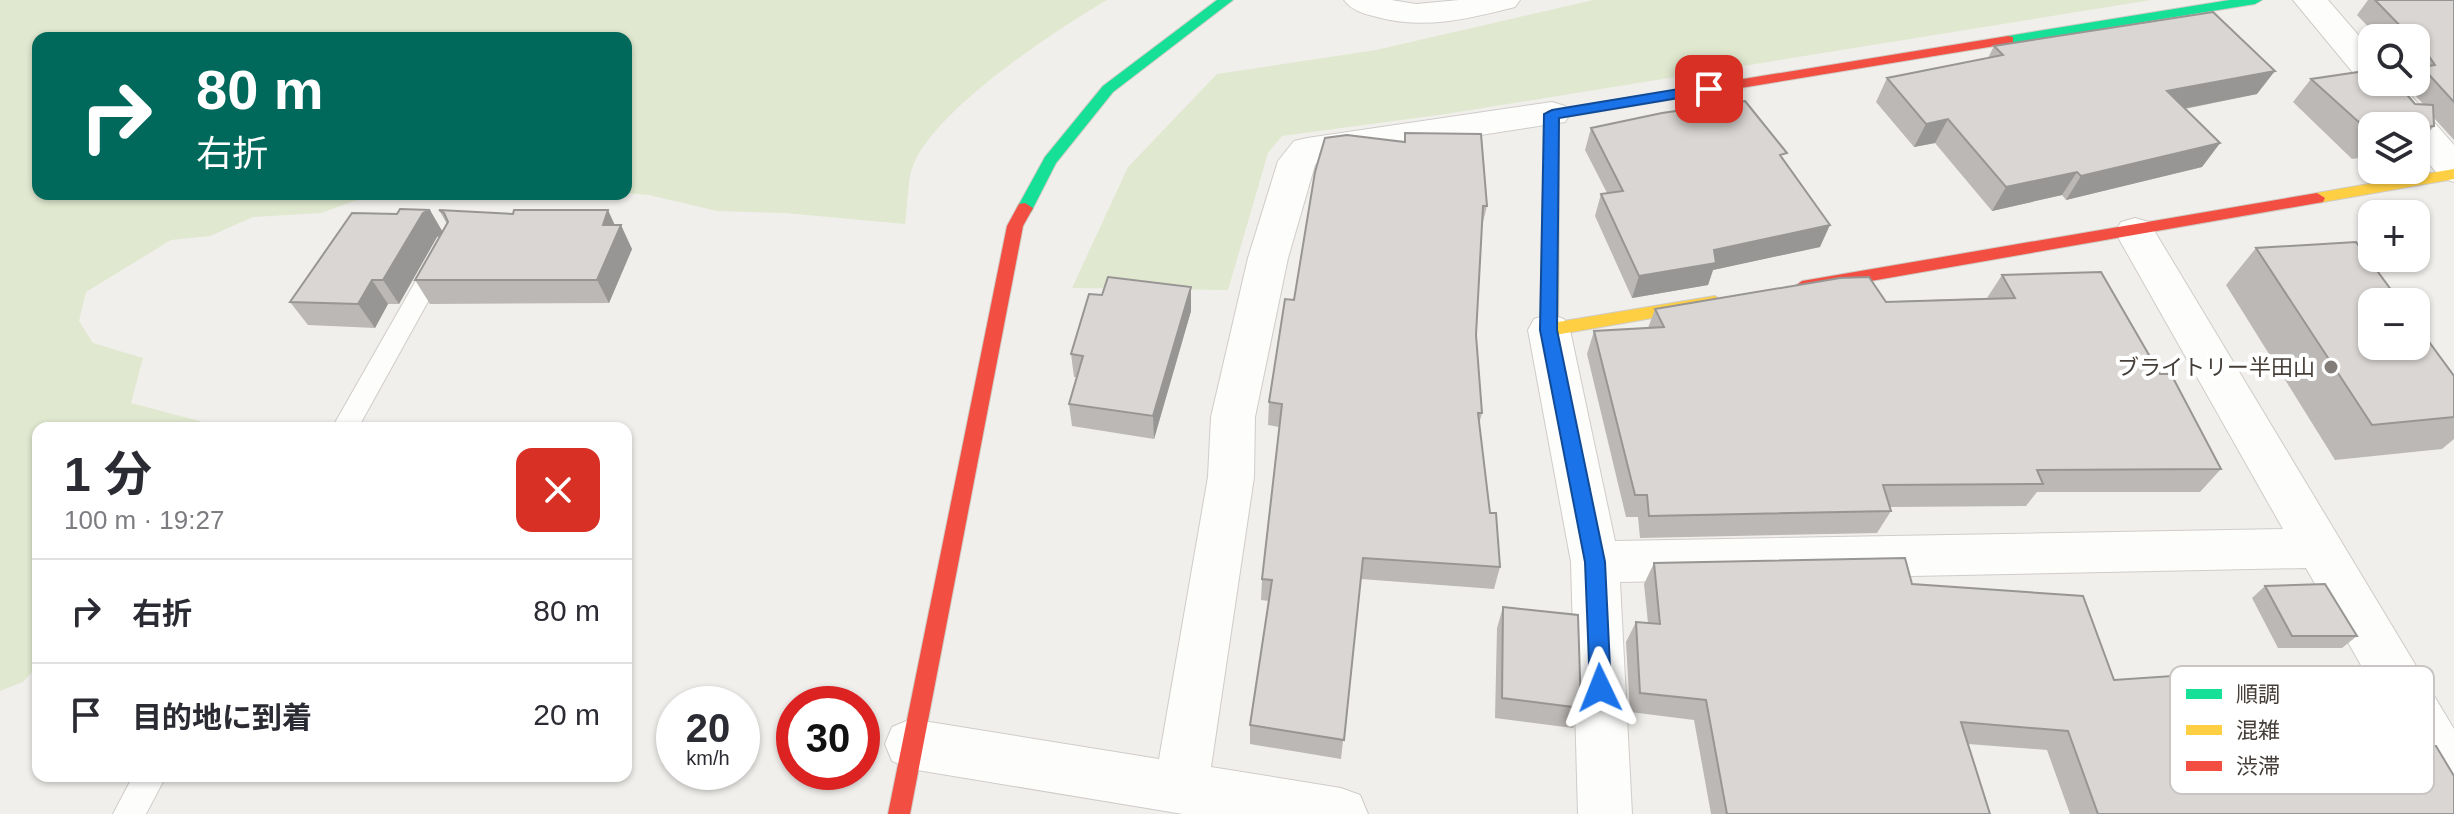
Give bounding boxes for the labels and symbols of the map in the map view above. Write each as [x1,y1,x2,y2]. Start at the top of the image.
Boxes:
pin [1675,55,1743,123]
place label: ブライトリー半田山 [2117,355,2315,380]
marker: ブライトリー半田山 [2322,358,2340,376]
position arrow [1558,646,1642,730]
legend [2170,666,2434,794]
text: 順調 [2236,682,2280,707]
speed limit sign: 30 [776,686,880,790]
text: 混雑 [2236,718,2280,743]
text: 渋滞 [2236,754,2280,779]

